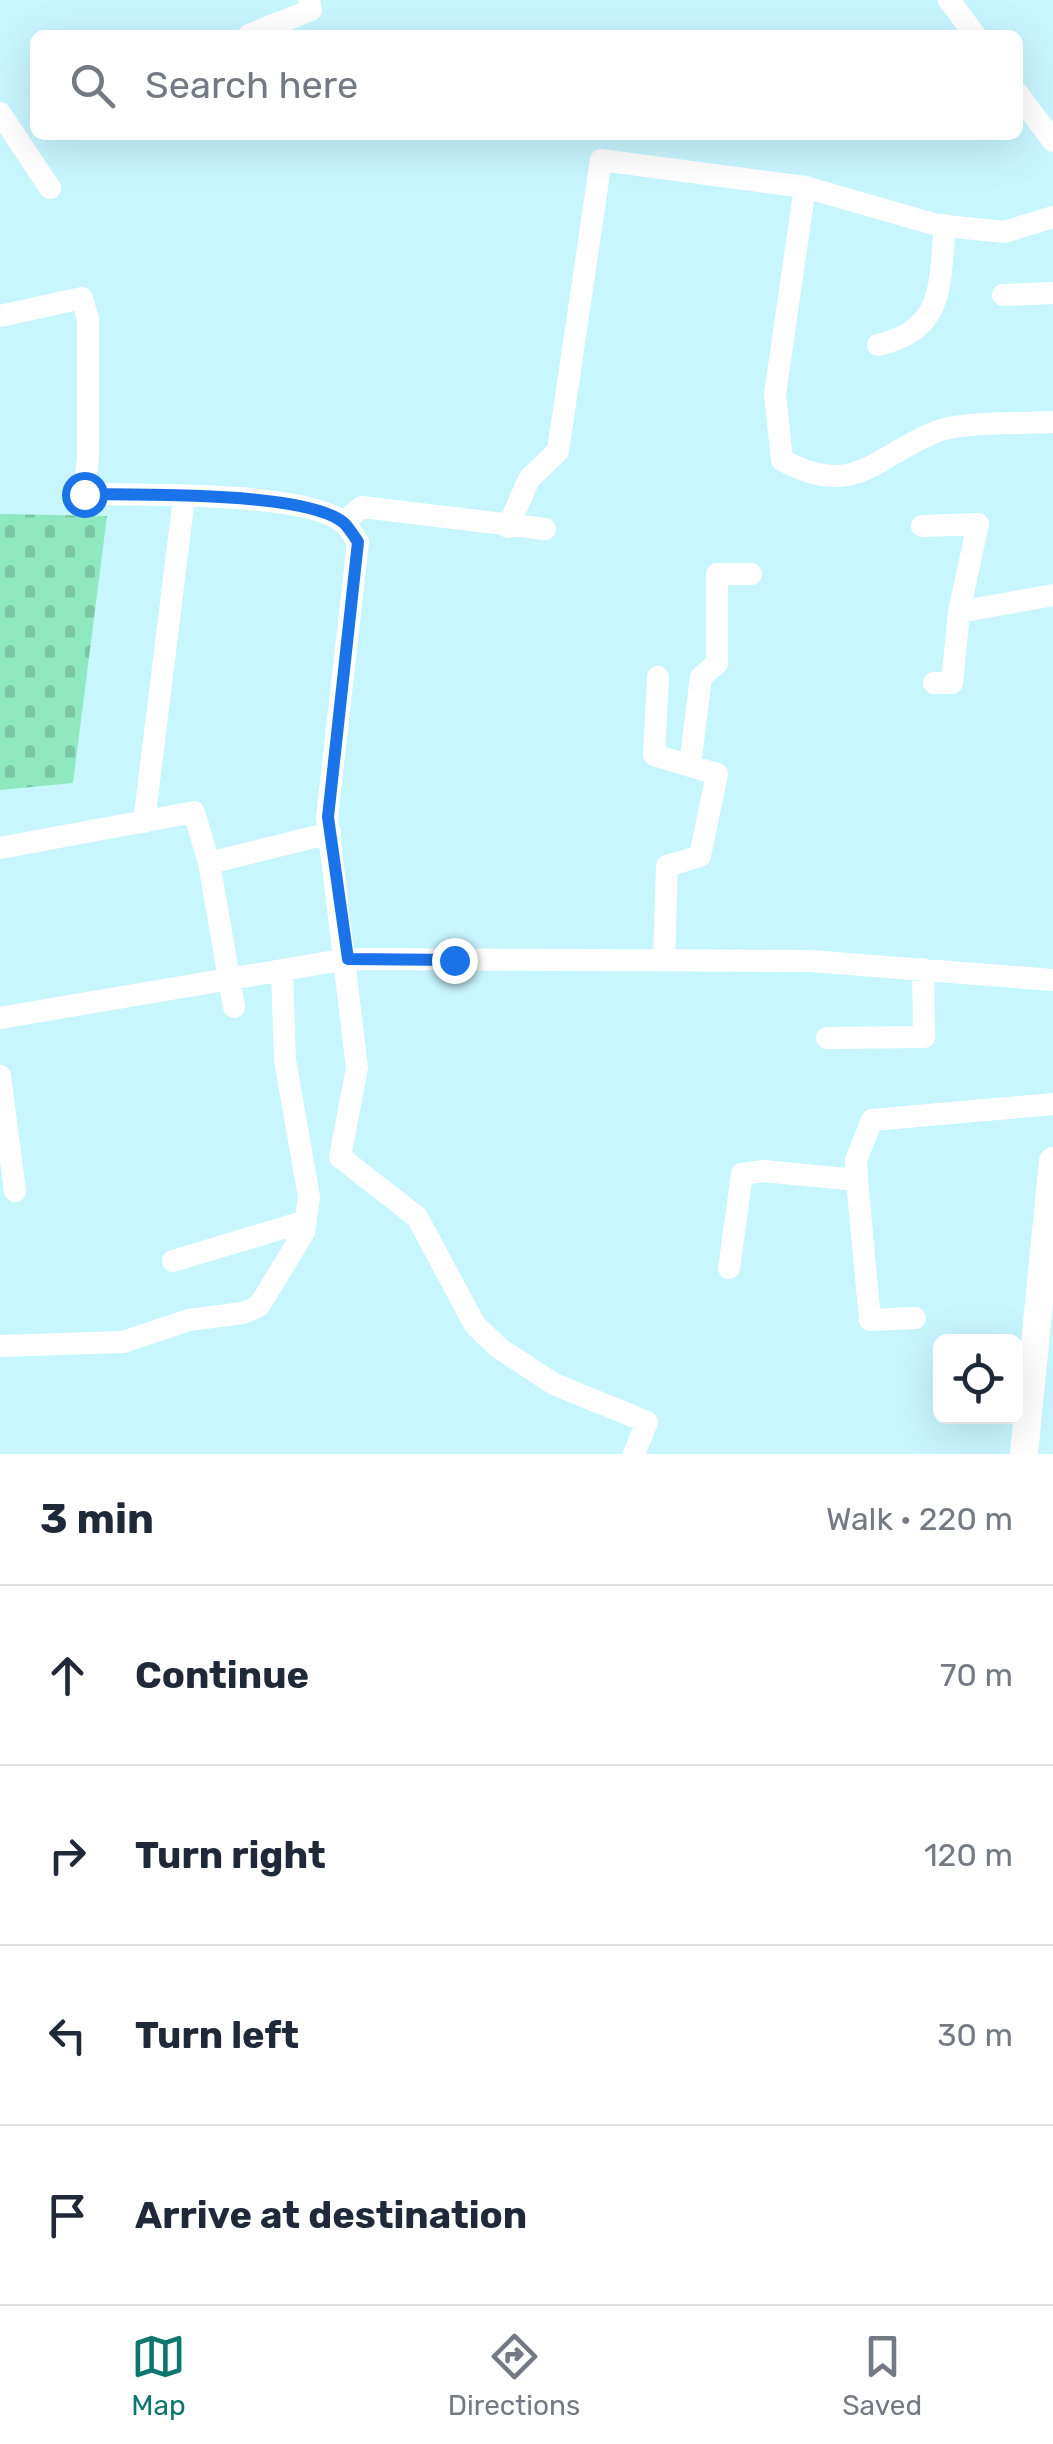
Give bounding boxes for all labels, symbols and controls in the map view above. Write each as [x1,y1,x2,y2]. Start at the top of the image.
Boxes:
search box [30,30,1023,140]
icon: search [65,58,120,113]
text: Search here [145,62,358,108]
route start [62,472,108,518]
route end [432,938,478,984]
map controls [933,1334,1023,1424]
button: locate [933,1334,1023,1424]
text: 3 min [40,1494,154,1544]
text: Walk · 220 m [826,1500,1013,1538]
icon: ahead [40,1648,95,1703]
text: Continue [135,1652,309,1698]
text: 70 m [940,1656,1013,1694]
icon: right [40,1828,95,1883]
text: Turn right [135,1832,326,1878]
text: 120 m [924,1836,1013,1874]
icon: left [40,2008,95,2063]
text: Turn left [135,2012,299,2058]
text: 30 m [937,2016,1013,2054]
icon: arrive [40,2188,95,2243]
text: Arrive at destination [135,2192,527,2238]
tab: Map [131,2329,186,2422]
tab: Directions [448,2329,580,2422]
tab: Saved [842,2329,922,2422]

